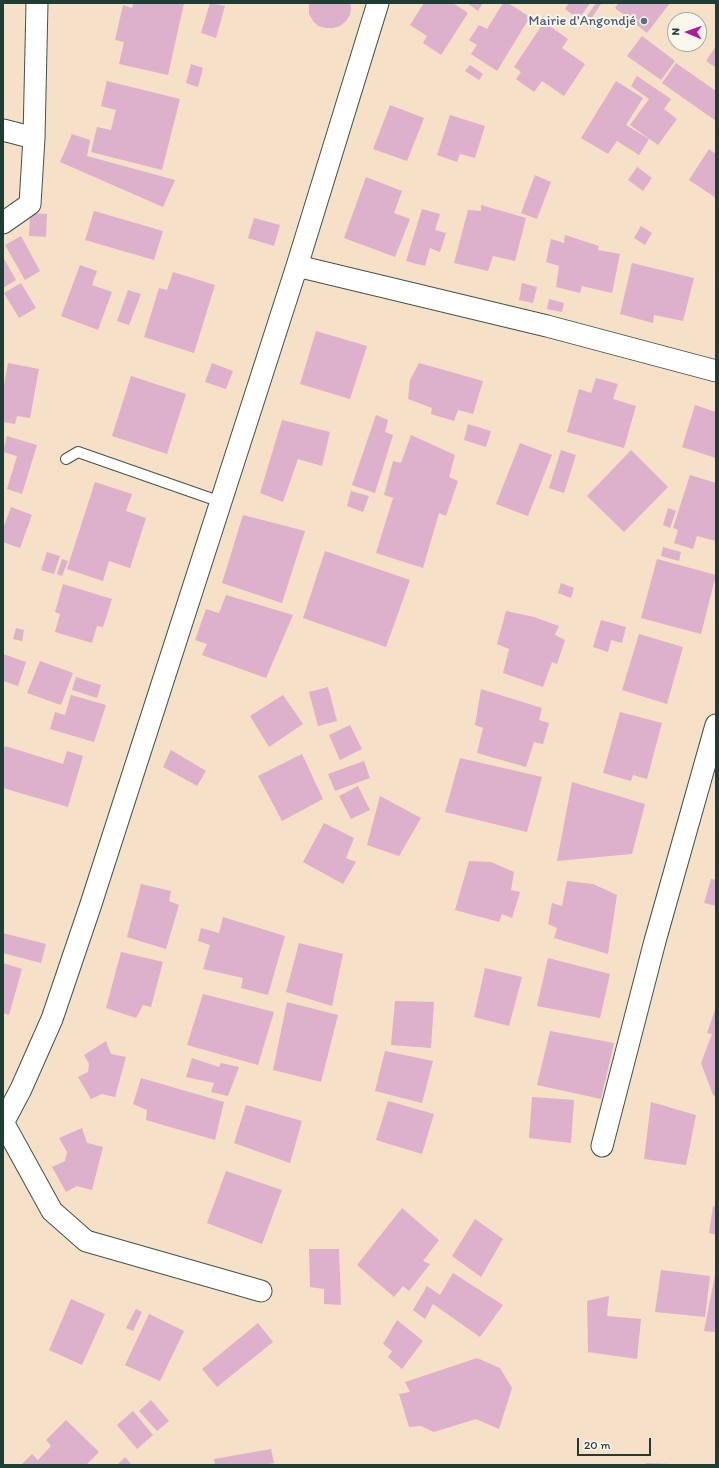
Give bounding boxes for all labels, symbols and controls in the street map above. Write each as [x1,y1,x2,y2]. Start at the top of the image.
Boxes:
north arrow [667,12,707,52]
place label: Mairie d'Angondjé [529,13,636,29]
marker: Mairie d'Angondjé [639,16,649,26]
text: N [669,28,682,36]
scale bar [579,1430,653,1456]
text: 20 m [584,1438,611,1452]

